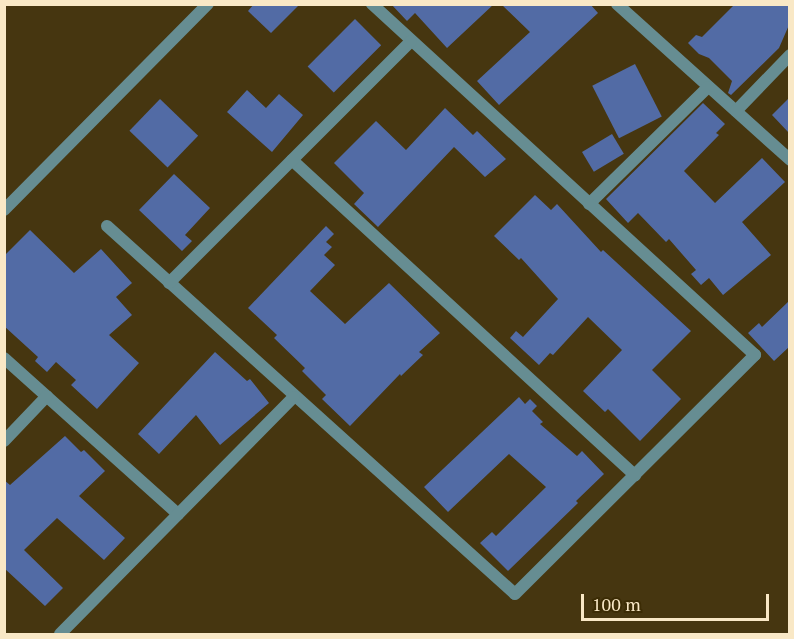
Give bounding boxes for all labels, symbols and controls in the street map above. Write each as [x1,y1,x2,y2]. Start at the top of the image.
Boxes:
scale bar [584,582,772,620]
text: 100 m [592,592,641,616]

